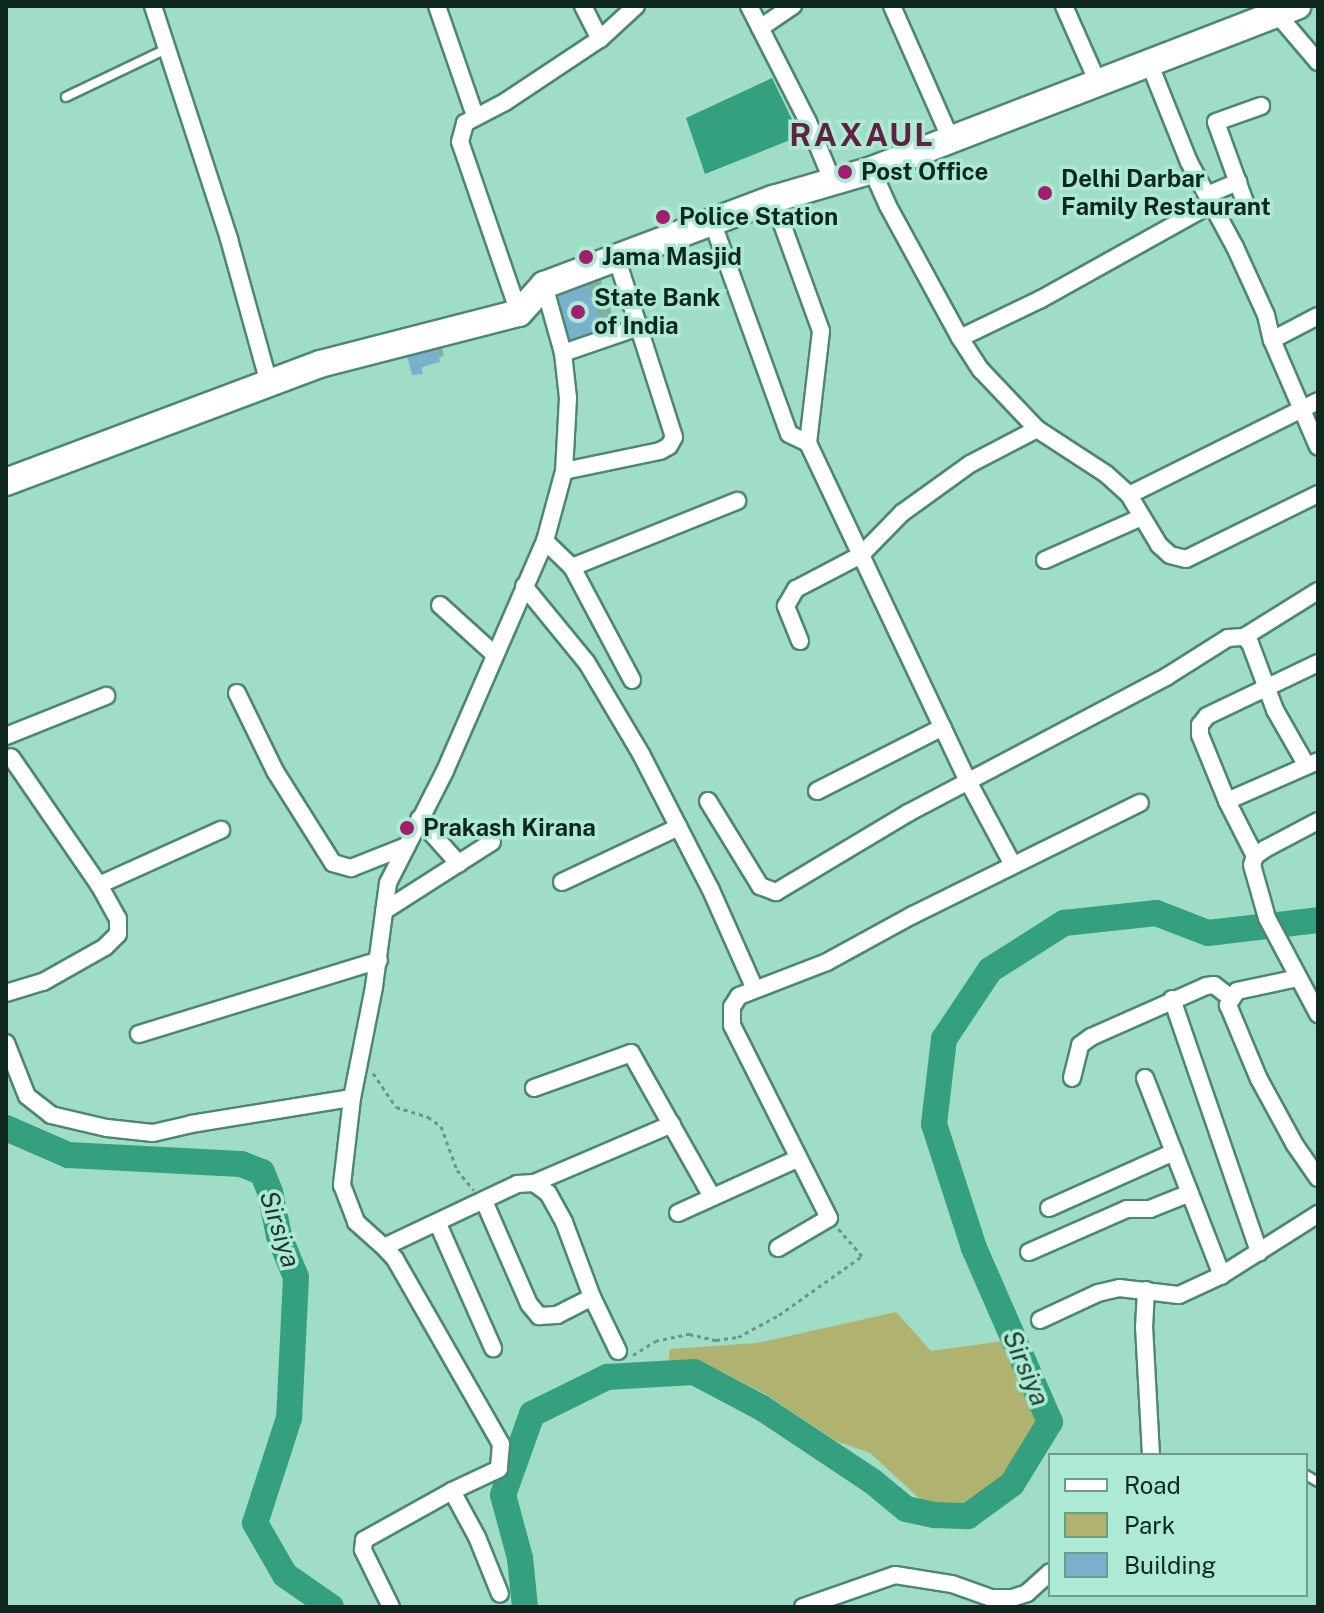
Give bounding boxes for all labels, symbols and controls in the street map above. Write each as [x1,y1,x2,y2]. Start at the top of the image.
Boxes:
district label: RAXAUL [789,116,935,154]
place label: Post Office [861,158,988,186]
marker: Post Office [836,163,854,181]
place label: Delhi Darbar Family Restaurant [1061,165,1271,221]
marker: Delhi Darbar Family Restaurant [1036,184,1054,202]
place label: Police Station [679,203,838,231]
marker: Police Station [654,208,672,226]
place label: Jama Masjid [602,243,742,271]
marker: Jama Masjid [577,248,595,266]
place label: State Bank of India [594,284,720,340]
marker: State Bank of India [569,303,587,321]
place label: Prakash Kirana [423,814,596,842]
marker: Prakash Kirana [398,819,416,837]
water label: Sirsiya [253,1187,307,1271]
water label: Sirsiya [996,1325,1056,1411]
legend [1048,1453,1308,1597]
text: Road [1124,1471,1181,1499]
text: Park [1124,1511,1175,1539]
text: Building [1124,1551,1216,1579]

